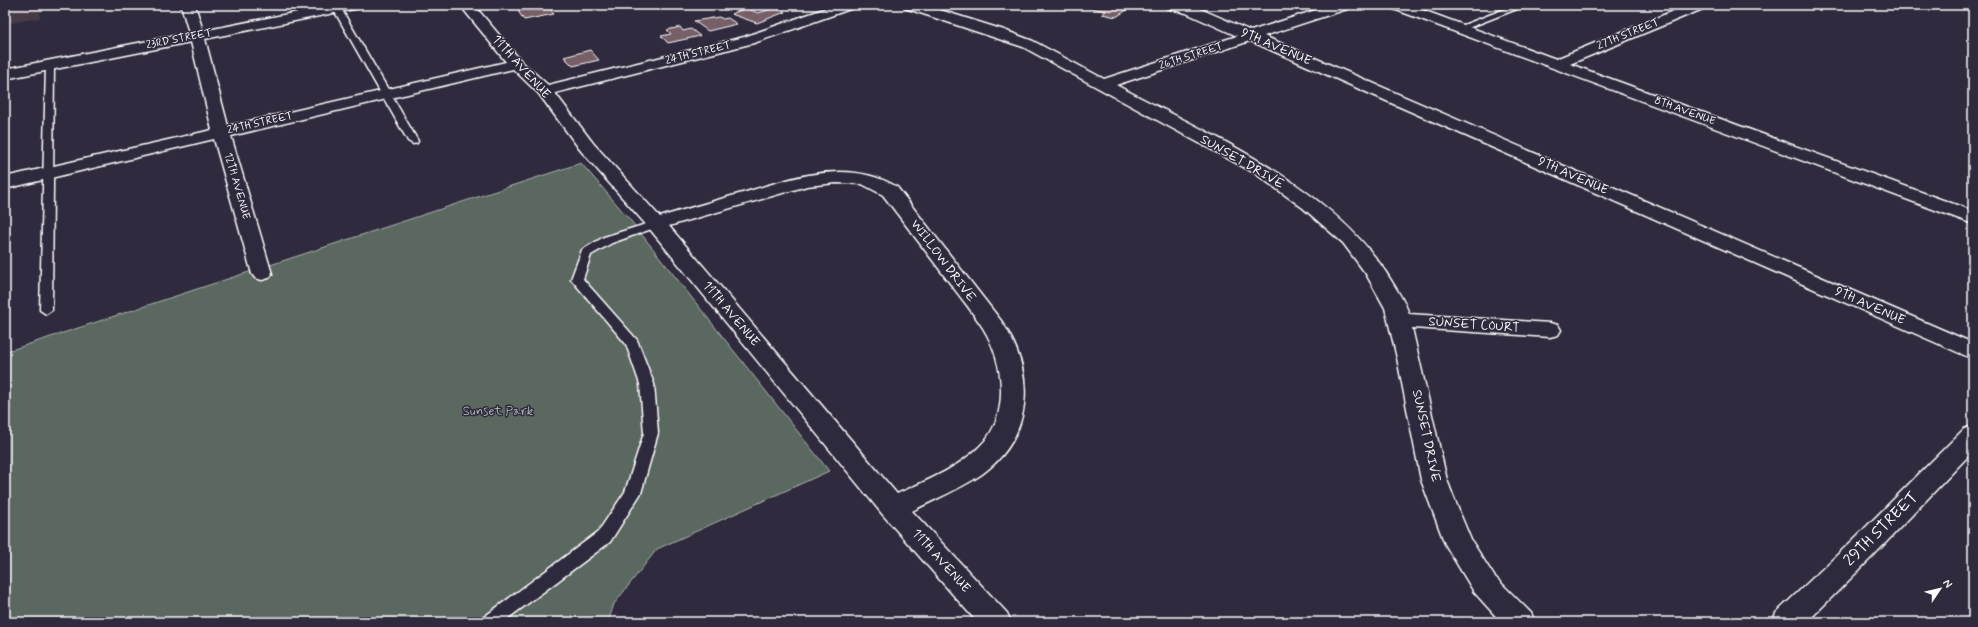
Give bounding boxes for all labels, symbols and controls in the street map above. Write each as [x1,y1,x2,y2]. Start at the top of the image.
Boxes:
street label: 27TH STREET [1595,15,1661,53]
street label: 9TH AVENUE [1238,25,1314,70]
street label: 23RD STREET [145,26,213,52]
street label: 11TH AVENUE [488,32,554,103]
street label: 24TH STREET [664,38,732,68]
street label: 26TH STREET [1157,39,1225,73]
street label: 8TH AVENUE [1652,93,1718,129]
street label: 24TH STREET [226,109,294,137]
street label: SUNSET DRIVE [1197,131,1287,193]
street label: 12TH AVENUE [221,151,253,222]
street label: 9TH AVENUE [1535,153,1611,199]
street label: WILLOW DRIVE [906,216,980,306]
street label: 11TH AVENUE [699,278,763,350]
street label: 9TH AVENUE [1832,283,1908,329]
street label: SUNSET COURT [1428,313,1521,337]
street label: SUNSET DRIVE [1408,388,1444,484]
park label: Sunset Park [463,403,534,420]
street label: 29TH STREET [1839,487,1923,571]
street label: 11TH AVENUE [908,526,974,597]
north arrow [1920,569,1960,609]
text: N [1940,577,1955,591]

